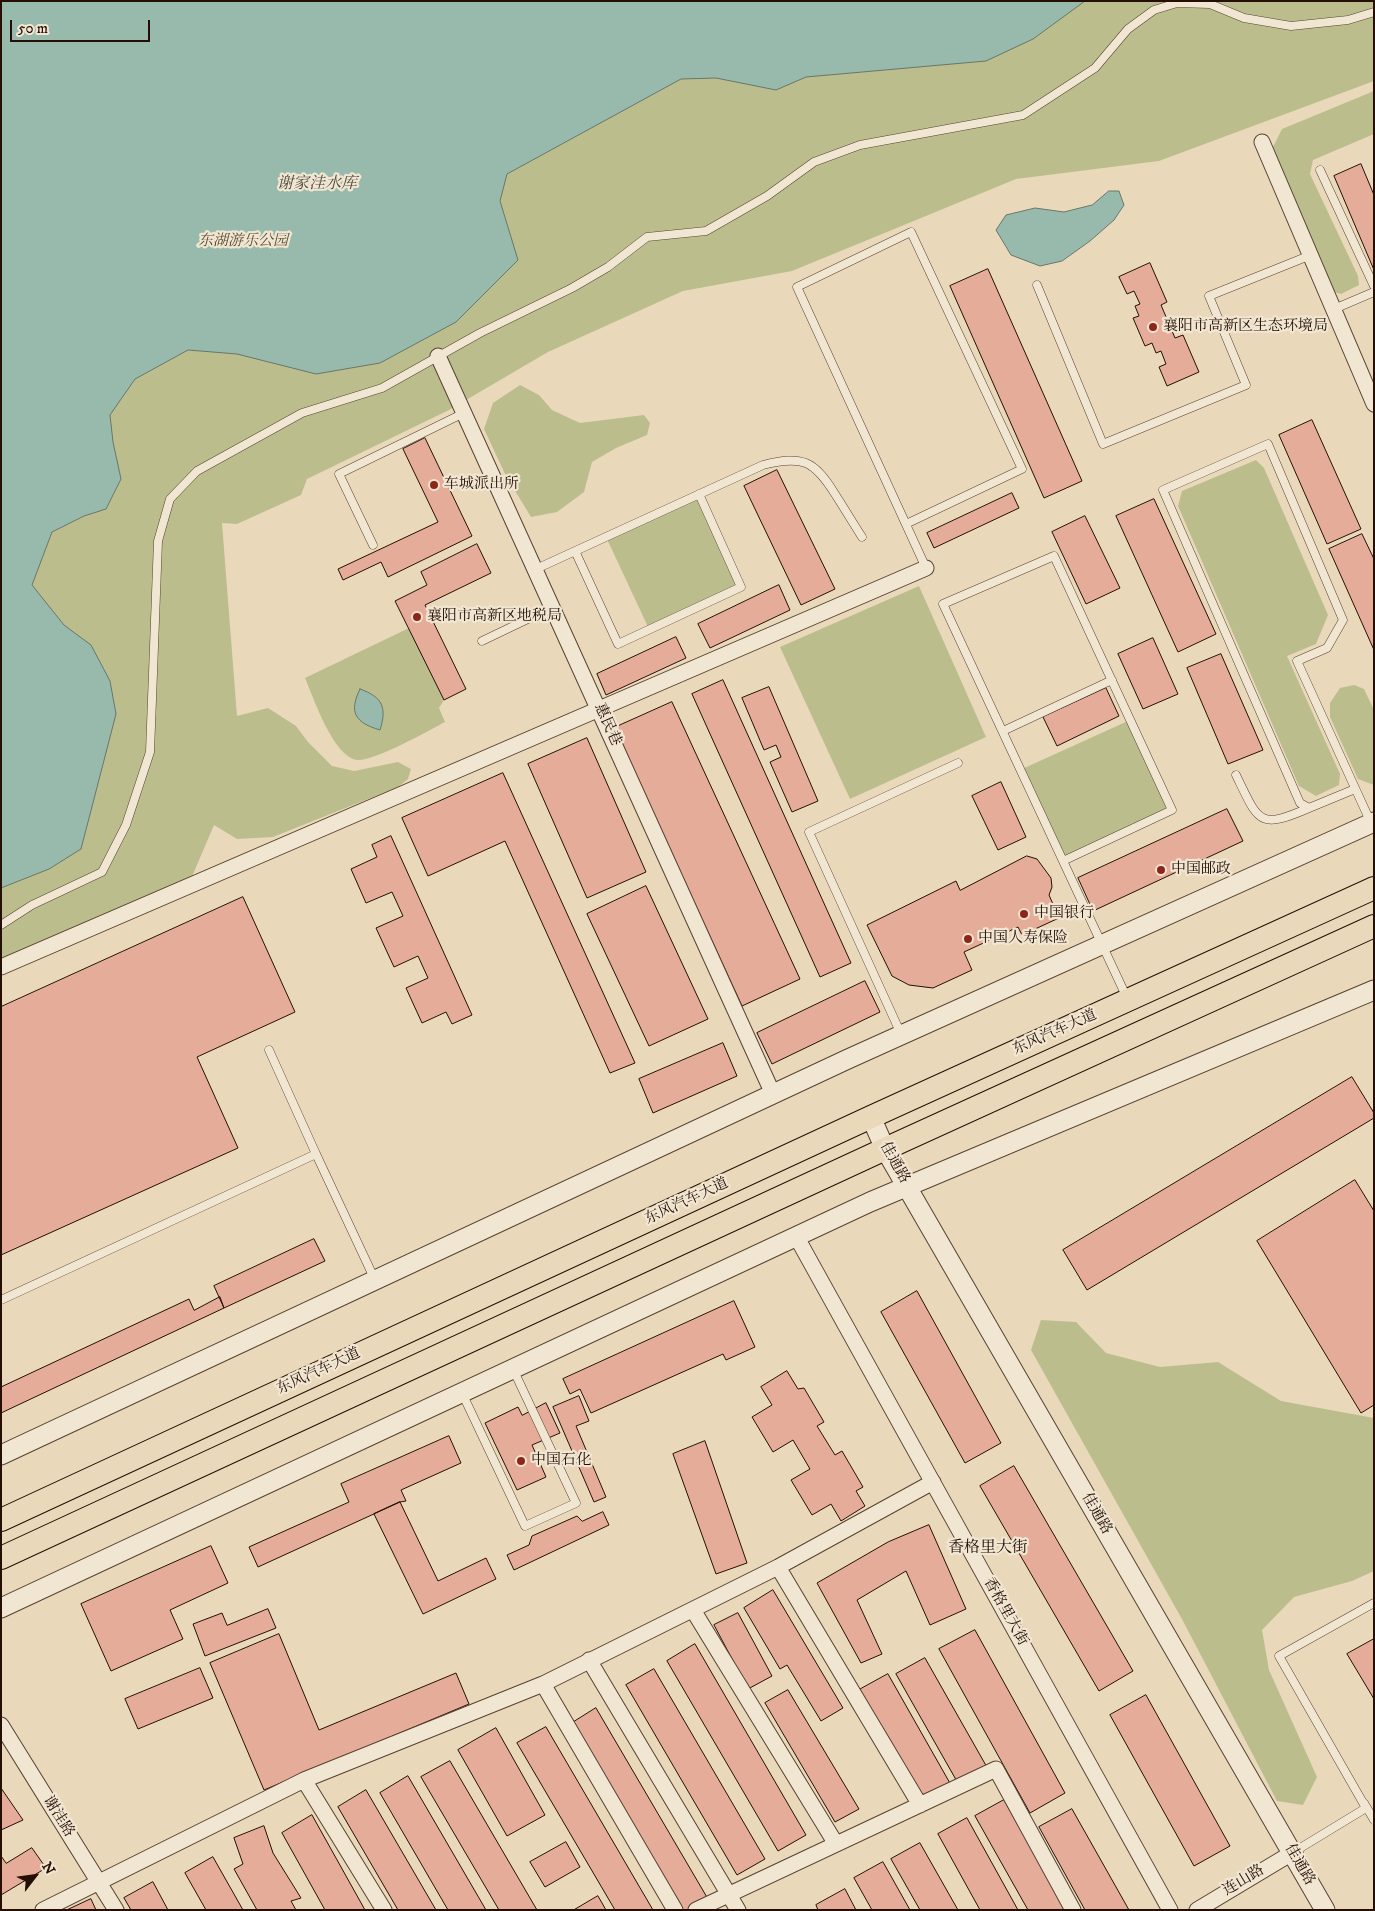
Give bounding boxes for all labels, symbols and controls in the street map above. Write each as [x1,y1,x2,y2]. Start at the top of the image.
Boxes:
scale bar [12,10,152,42]
text: 50 m [18,19,48,38]
water label: 谢家洼水库 [277,175,357,195]
park label: 东湖游乐公园 [198,233,288,251]
place label: 襄阳市高新区生态环境局 [1163,318,1328,336]
marker: 襄阳市高新区生态环境局 [1147,321,1159,333]
place label: 车城派出所 [444,476,519,494]
marker: 车城派出所 [428,479,440,491]
place label: 襄阳市高新区地税局 [427,608,562,626]
marker: 襄阳市高新区地税局 [411,611,423,623]
street label: 惠民巷 [590,701,624,749]
place label: 中国邮政 [1171,861,1231,879]
marker: 中国邮政 [1155,864,1167,876]
place label: 中国银行 [1034,905,1094,923]
marker: 中国银行 [1018,908,1030,920]
place label: 中国人寿保险 [978,930,1068,948]
marker: 中国人寿保险 [962,933,974,945]
street label: 东风汽车大道 [1010,1006,1100,1060]
street label: 佳通路 [875,1139,913,1187]
street label: 东风汽车大道 [642,1175,732,1229]
street label: 东风汽车大道 [274,1345,364,1399]
place label: 中国石化 [531,1452,591,1470]
marker: 中国石化 [515,1455,527,1467]
street label: 佳通路 [1077,1490,1115,1538]
district label: 香格里大街 [948,1539,1028,1559]
street label: 香格里大街 [979,1575,1031,1649]
street label: 谢洼路 [38,1793,78,1841]
street label: 佳通路 [1280,1841,1318,1889]
north arrow [10,1851,60,1901]
text: N [37,1859,59,1878]
street label: 连山路 [1220,1862,1268,1900]

